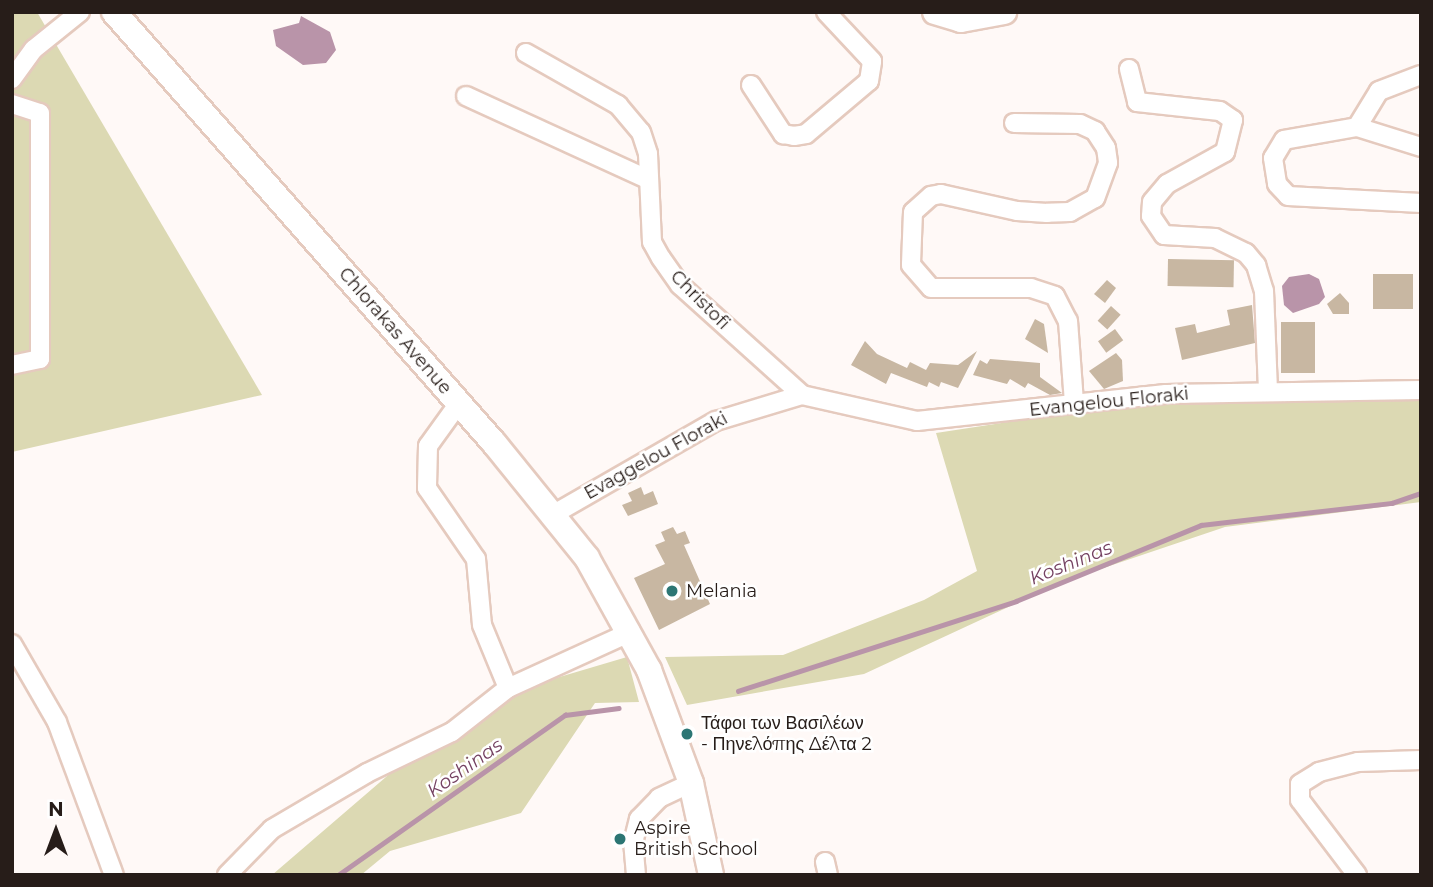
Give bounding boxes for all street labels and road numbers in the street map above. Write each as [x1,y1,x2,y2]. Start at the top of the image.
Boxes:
street label: Chlorakas Avenue [334,263,456,399]
street label: Christofi [666,266,734,334]
street label: Evangelou Floraki [1028,383,1190,421]
street label: Evaggelou Floraki [581,408,731,504]

